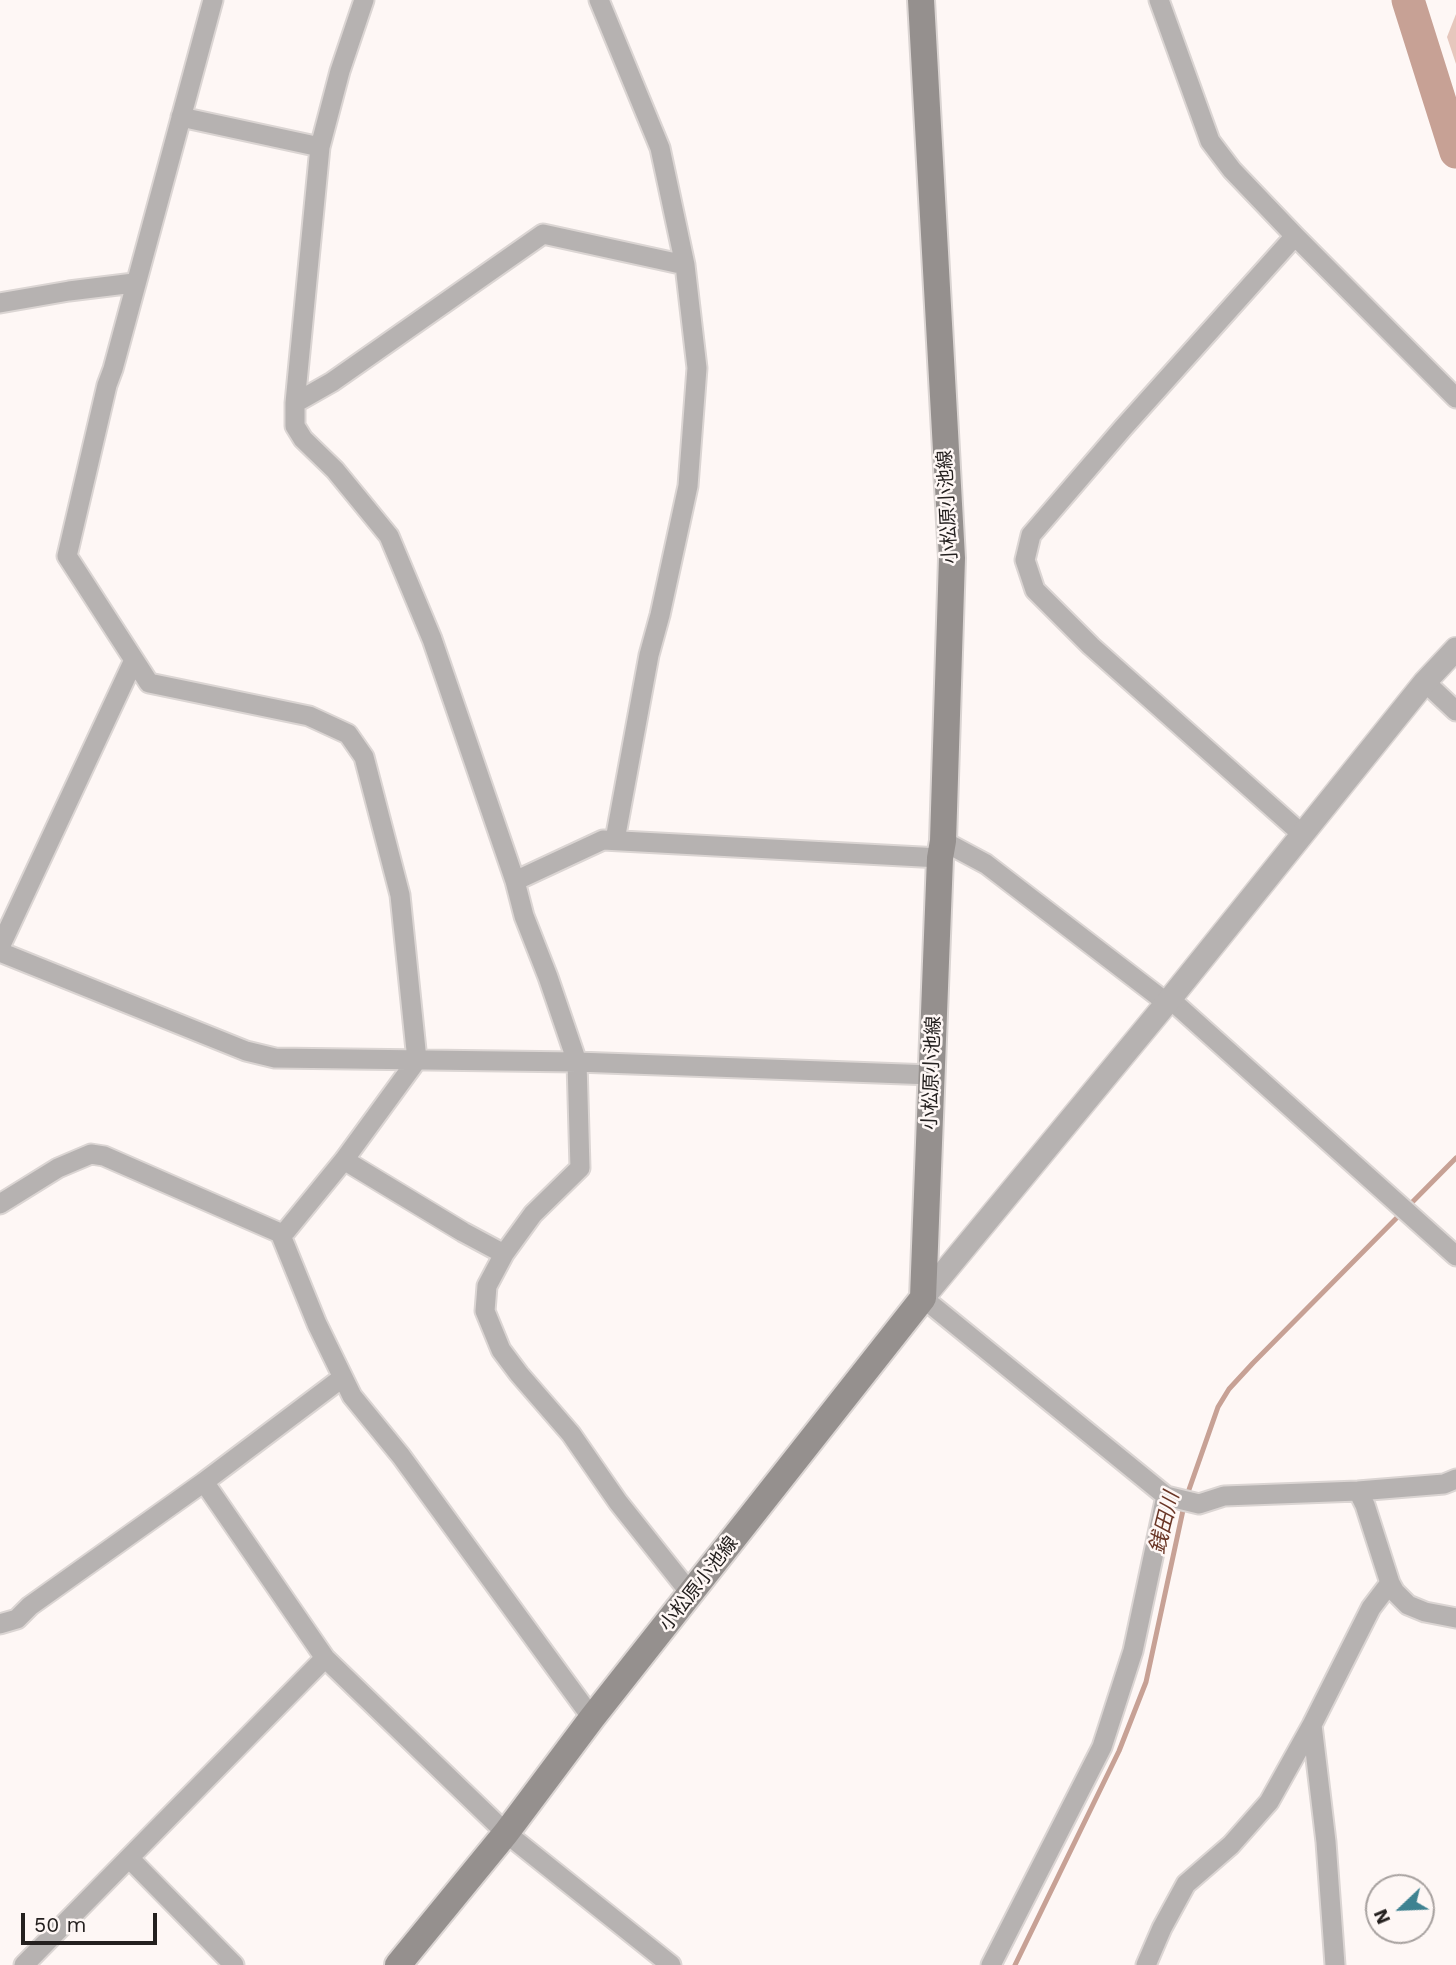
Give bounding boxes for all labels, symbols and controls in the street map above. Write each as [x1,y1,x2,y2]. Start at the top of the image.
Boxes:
street label: 小松原小池線 [934,449,962,565]
street label: 小松原小池線 [919,1016,945,1130]
water label: 銭田川 [1145,1489,1185,1557]
street label: 小松原小池線 [655,1532,743,1636]
north arrow [1365,1874,1435,1944]
scale bar [24,1898,161,1942]
text: N [1369,1906,1395,1928]
text: 50 m [34,1912,86,1937]

